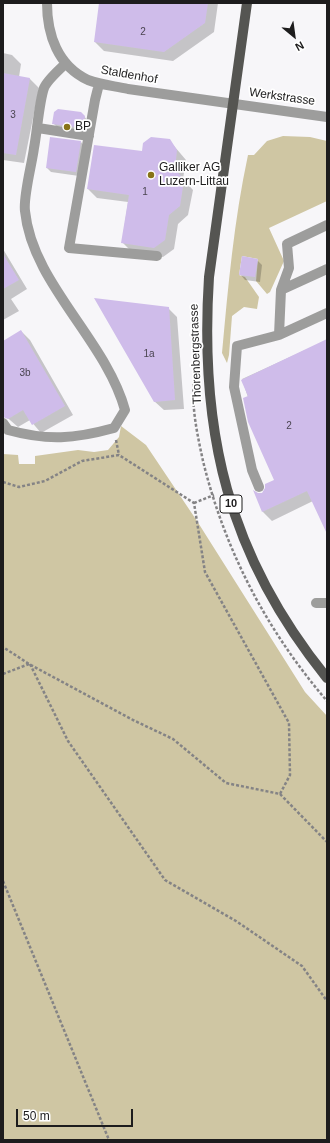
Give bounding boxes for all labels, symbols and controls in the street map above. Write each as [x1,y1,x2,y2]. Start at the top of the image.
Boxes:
north arrow [274,16,314,56]
house number: 2 [140,26,146,38]
text: N [293,39,306,54]
street label: Staldenhof [99,63,159,87]
street label: Werkstrasse [248,85,316,109]
house number: 3 [10,109,16,121]
place label: BP [75,120,91,134]
marker: BP [62,122,72,132]
place label: Galliker AG Luzern-Littau [159,161,229,189]
marker: Galliker AG Luzern-Littau [146,170,156,180]
house number: 1 [142,186,148,198]
street label: Thorenbergstrasse [187,303,205,405]
house number: 1a [143,348,155,360]
house number: 3b [19,367,31,379]
house number: 2 [286,420,292,432]
road number: 10 [220,495,242,513]
scale bar [18,1101,135,1127]
text: 50 m [23,1109,50,1123]

